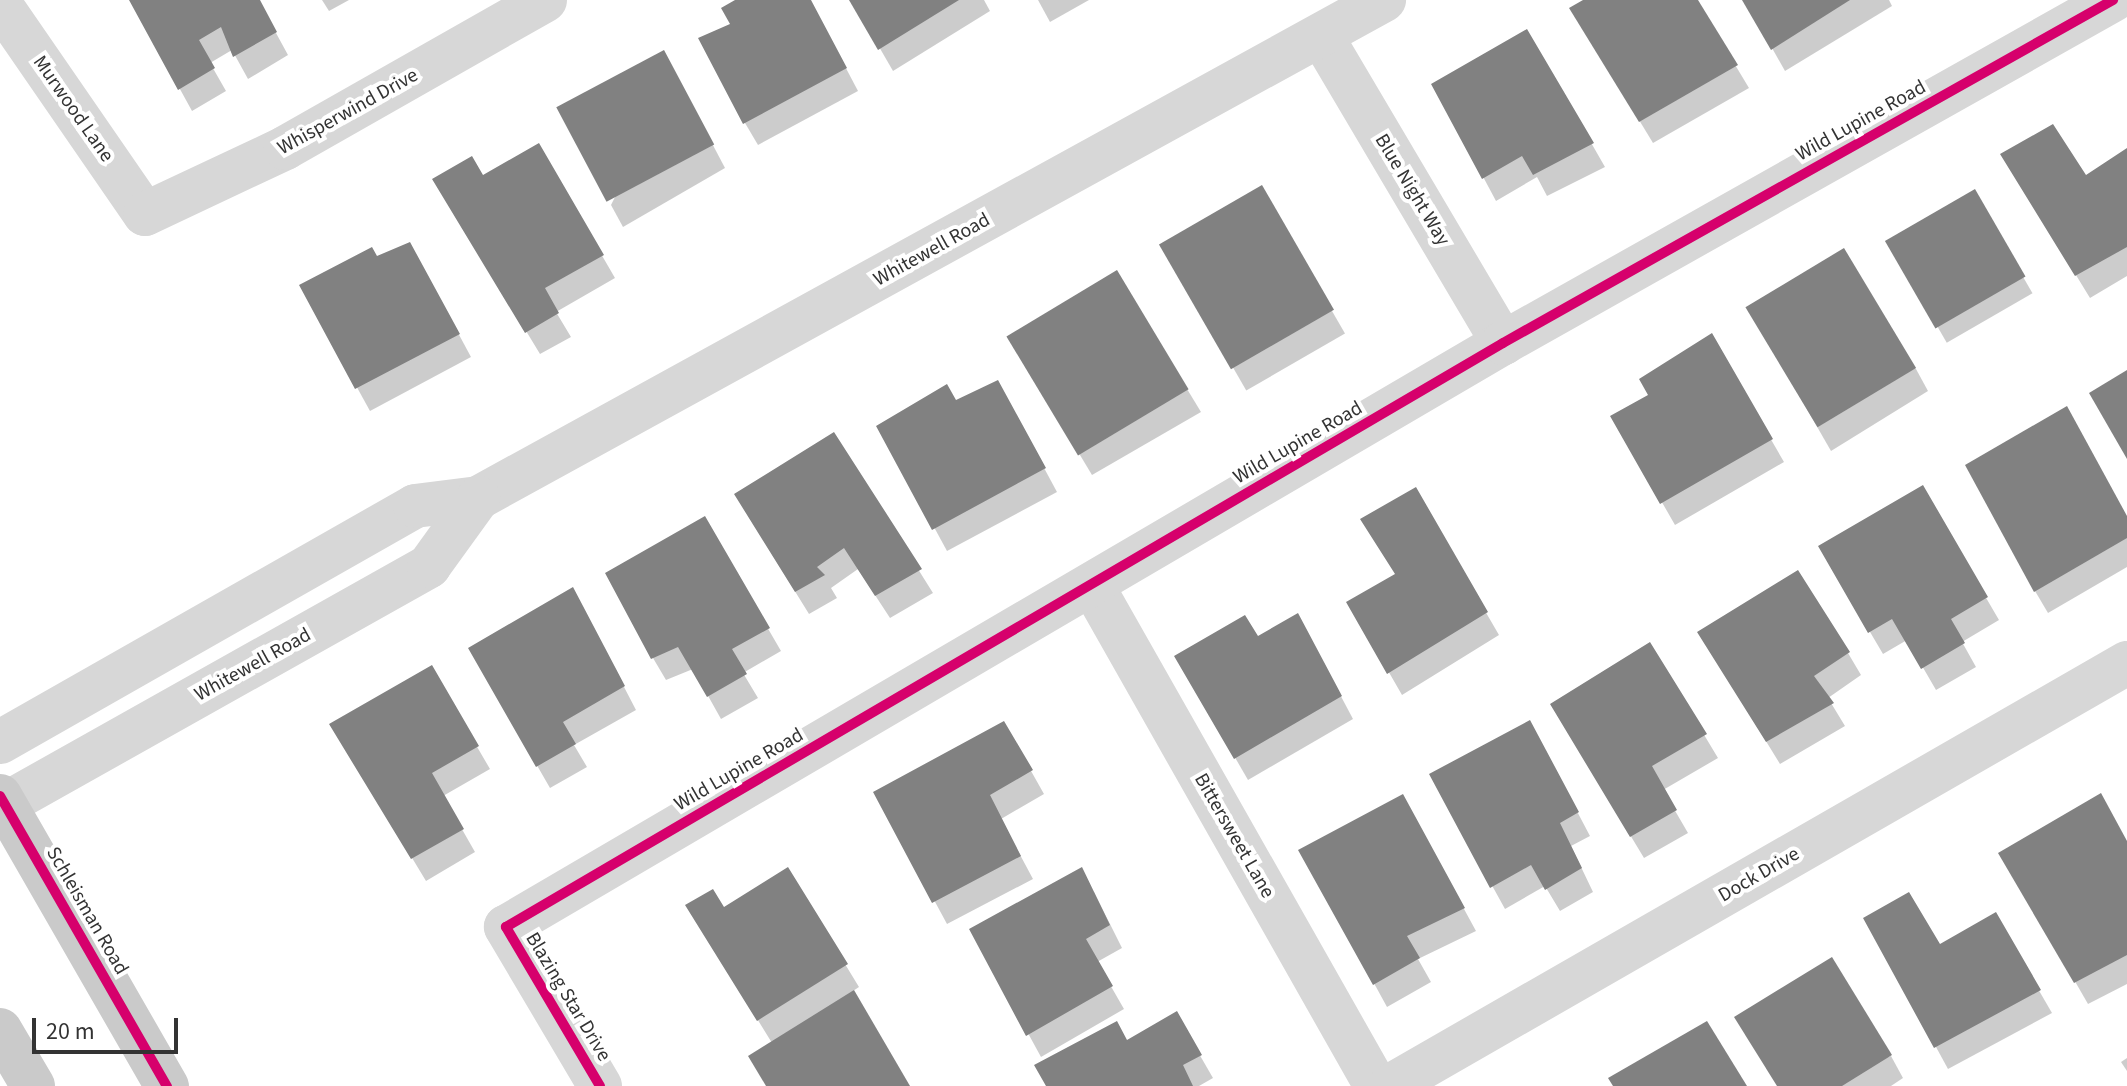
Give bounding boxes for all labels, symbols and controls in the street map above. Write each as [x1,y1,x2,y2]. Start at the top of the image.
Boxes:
street label: Murwood Lane [27,51,119,167]
street label: Whisperwind Drive [274,63,422,161]
street label: Wild Lupine Road [1792,75,1930,167]
street label: Blue Night Way [1369,130,1455,250]
street label: Whitewell Road [870,208,994,292]
street label: Wild Lupine Road [1229,396,1367,490]
street label: Whitewell Road [191,623,315,707]
street label: Wild Lupine Road [670,723,808,817]
street label: Bittersweet Lane [1189,769,1279,903]
street label: Dock Drive [1714,842,1804,908]
street label: Schleisman Road [41,843,133,979]
street label: Blazing Star Drive [520,928,616,1066]
scale bar [36,1002,182,1052]
text: 20 m [46,1014,95,1049]

